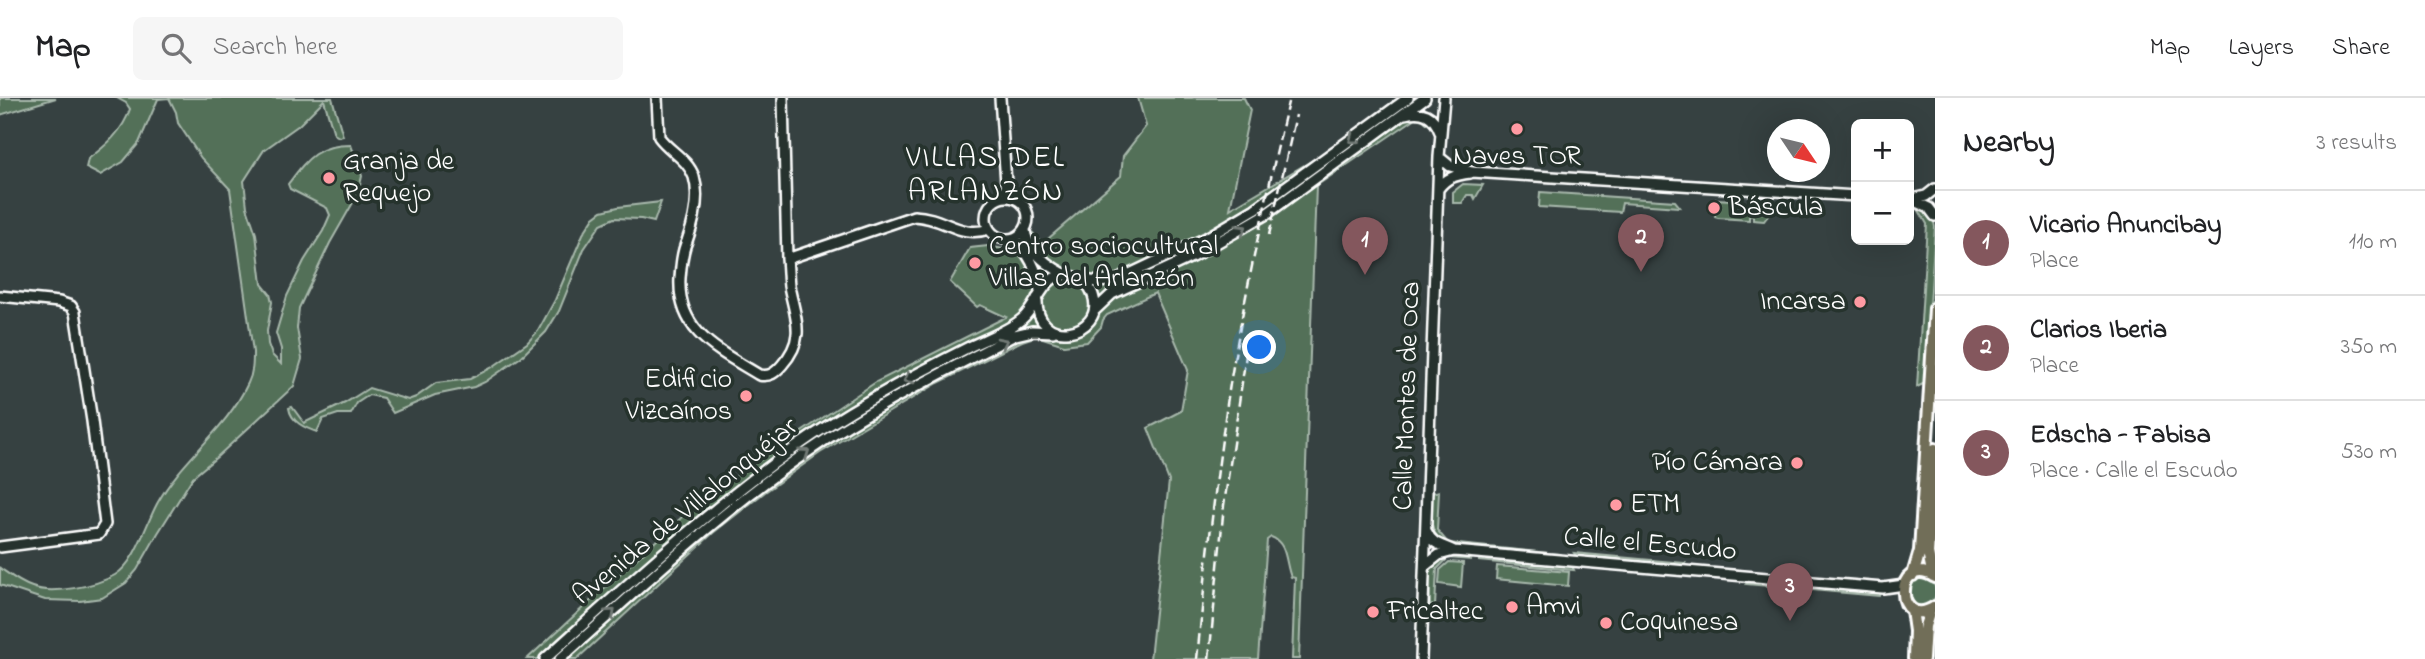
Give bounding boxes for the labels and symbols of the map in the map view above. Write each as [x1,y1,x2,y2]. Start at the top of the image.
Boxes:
north arrow [1767,119,1830,182]
marker: Naves TOR [1509,121,1525,137]
one-way arrow [1349,131,1361,143]
district label: VILLAS DEL ARLANZÓN [905,137,1066,215]
place label: Naves TOR [1453,137,1581,178]
place label: Granja de Requejo [343,142,455,215]
marker: Granja de Requejo [321,170,337,186]
place label: Báscula [1727,188,1823,229]
marker: Báscula [1706,200,1722,216]
pin: 2 [1618,214,1664,272]
pin: 1 [1342,217,1388,275]
one-way arrow [1234,224,1247,237]
place label: Centro sociocultural Villas del Arlanzón [988,227,1218,300]
marker: Centro sociocultural Villas del Arlanzón [967,255,983,271]
street label: Calle Montes de Oca [1384,281,1432,511]
place label: Incarsa [1760,282,1846,323]
marker: Incarsa [1852,294,1868,310]
your location [1242,330,1276,364]
one-way arrow [996,336,1008,350]
place label: Edificio Vizcaínos [624,360,732,433]
one-way arrow [903,371,915,384]
marker: Edificio Vizcaínos [738,388,754,404]
street label: Avenida de Villalonquéjar [564,408,808,616]
place label: Pío Cámara [1652,443,1783,484]
one-way arrow [797,449,810,461]
marker: Pío Cámara [1789,455,1805,471]
place label: ETM [1630,485,1680,526]
marker: ETM [1608,497,1624,513]
street label: Calle el Escudo [1562,517,1738,573]
pin: 3 [1767,563,1813,621]
place label: Amvi [1526,587,1581,628]
place label: Fricaltec [1386,592,1484,633]
marker: Amvi [1504,599,1520,615]
place label: Coquinesa [1620,603,1738,644]
marker: Fricaltec [1365,604,1381,620]
one-way arrow [603,609,616,622]
marker: Coquinesa [1598,615,1614,631]

